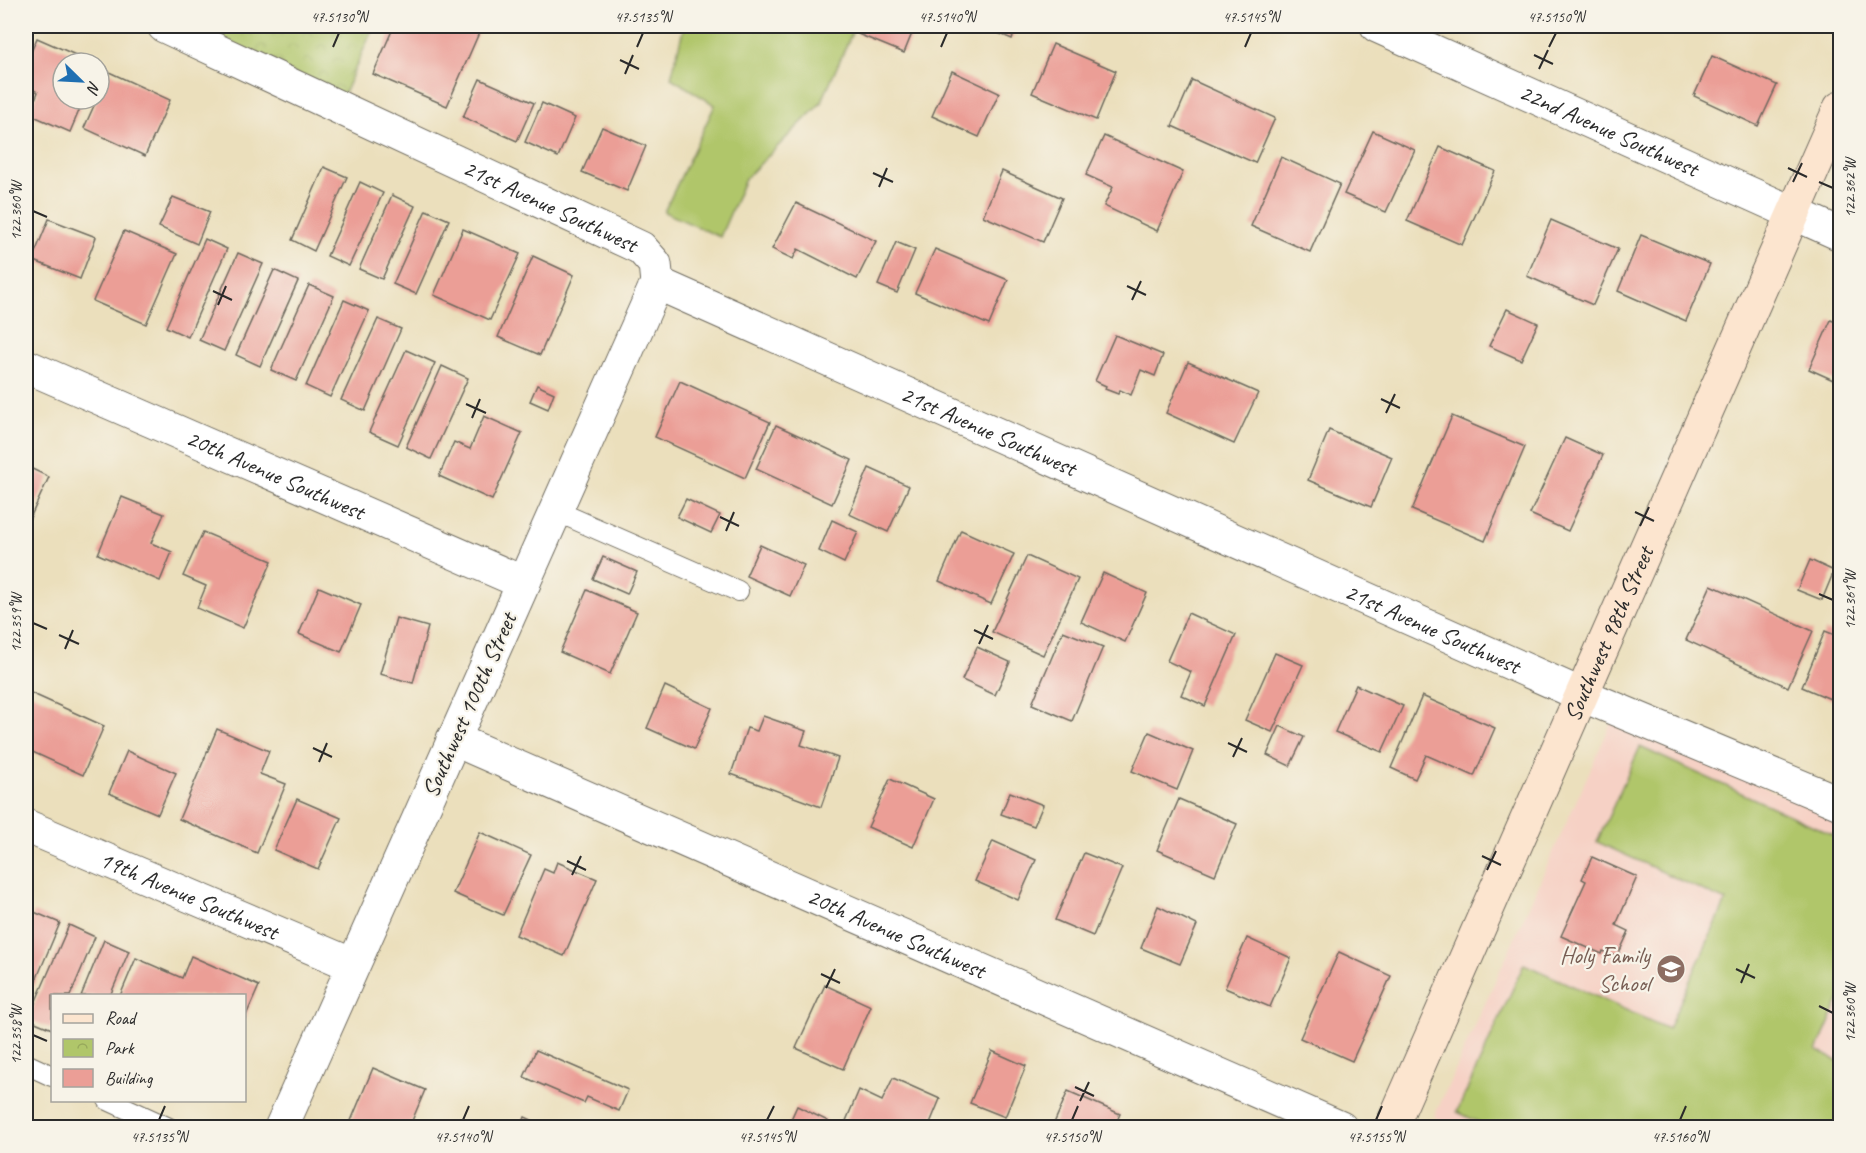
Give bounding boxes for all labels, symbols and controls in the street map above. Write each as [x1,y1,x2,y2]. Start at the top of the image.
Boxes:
text: 47.5130°N [311,8,370,27]
text: 47.5135°N [615,8,674,27]
text: 47.5140°N [919,8,978,27]
text: 47.5145°N [1223,8,1282,27]
text: 47.5150°N [1528,8,1587,27]
north arrow [51,51,111,111]
street label: 22nd Avenue Southwest [1515,77,1705,184]
text: N [81,78,105,98]
street label: 21st Avenue Southwest [458,152,644,260]
text: 122.362°W [1841,156,1860,217]
text: 122.360°W [7,179,26,240]
street label: 21st Avenue Southwest [896,379,1083,484]
street label: 20th Avenue Southwest [182,423,371,527]
street label: Southwest 98th Street [1557,540,1661,726]
text: 122.361°W [1841,568,1860,629]
street label: 21st Avenue Southwest [1340,576,1527,681]
text: 122.359°W [7,591,26,652]
street label: Southwest 100th Street [415,606,524,802]
street label: 19th Avenue Southwest [95,844,285,947]
street label: 20th Avenue Southwest [803,881,992,986]
place label: Holy Family School [1560,940,1654,998]
school or university icon: Holy Family School [1655,953,1687,985]
text: 122.360°W [1841,981,1860,1042]
legend [51,994,246,1102]
text: 122.358°W [7,1003,26,1064]
text: Road [105,1007,138,1029]
text: Park [105,1037,135,1059]
text: Building [105,1067,154,1089]
text: 47.5135°N [131,1128,190,1147]
text: 47.5140°N [435,1128,494,1147]
text: 47.5145°N [739,1128,798,1147]
text: 47.5150°N [1044,1128,1103,1147]
text: 47.5155°N [1348,1128,1407,1147]
text: 47.5160°N [1652,1128,1711,1147]

